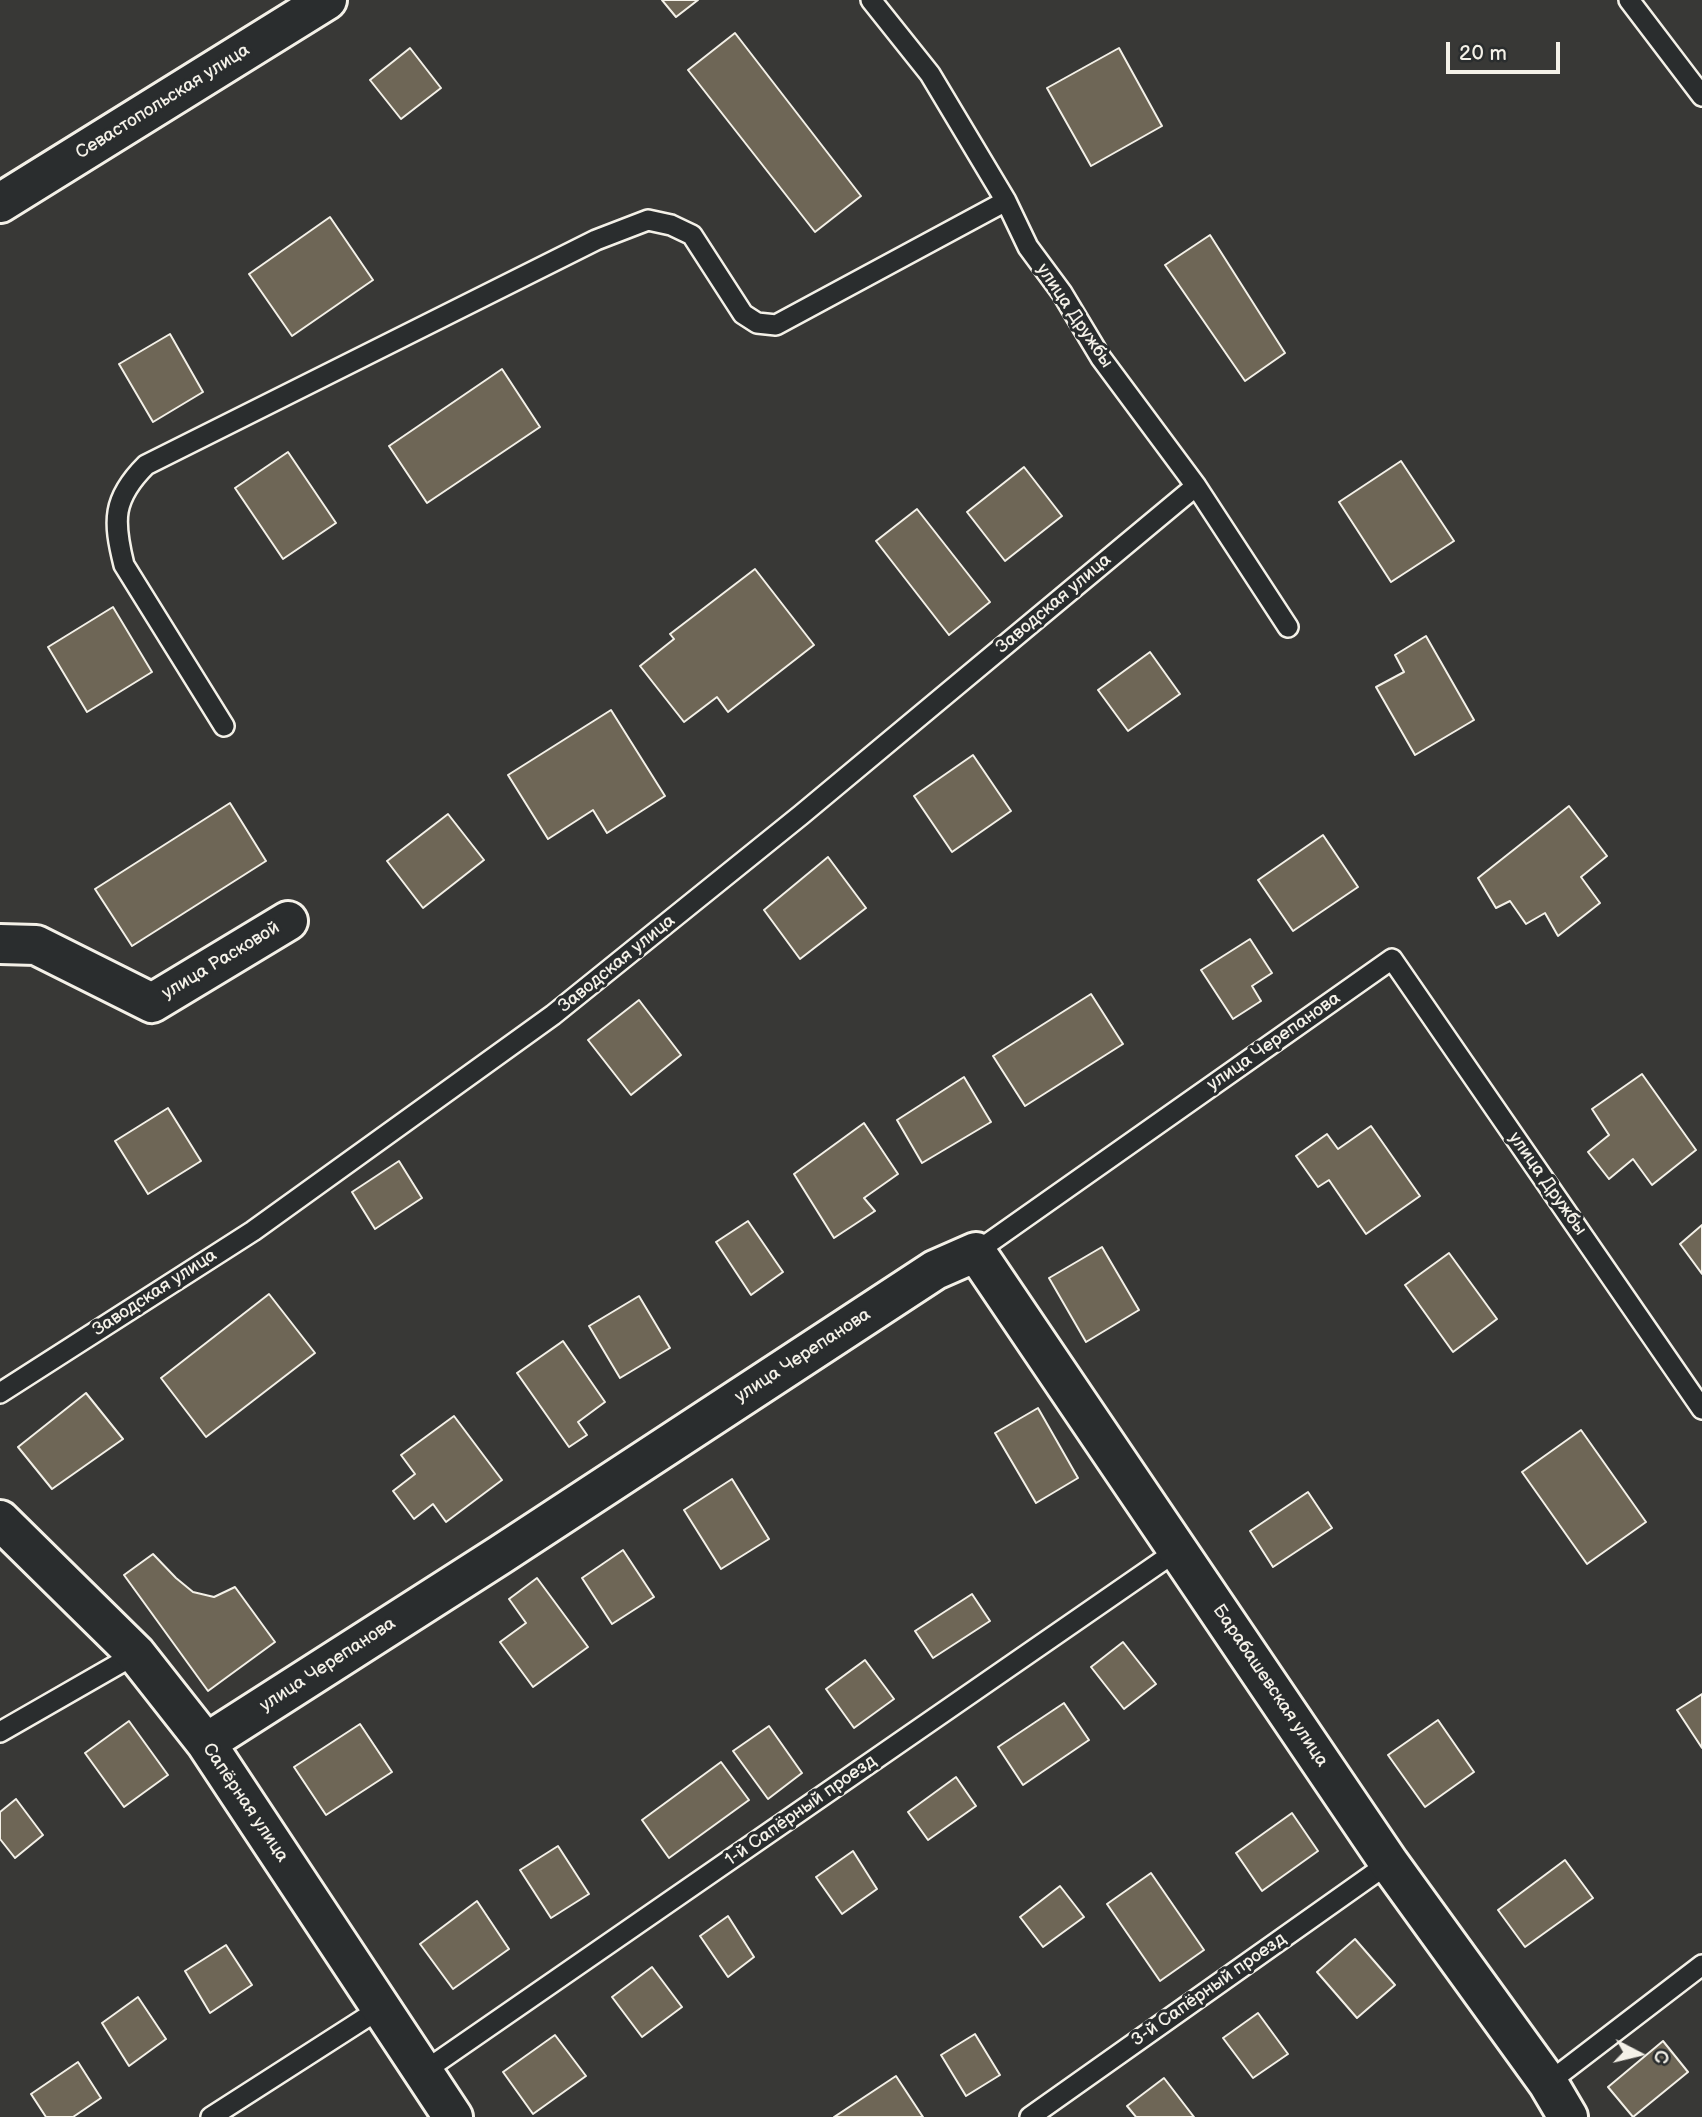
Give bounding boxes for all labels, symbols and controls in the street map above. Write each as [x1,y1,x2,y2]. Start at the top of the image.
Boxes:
scale bar [1450,28,1564,72]
street label: Севастопольская улица [72,40,254,164]
text: 20 m [1459,41,1507,66]
street label: улица Дружбы [1031,260,1117,372]
street label: Заводская улица [992,549,1116,659]
street label: Заводская улица [554,910,680,1018]
street label: улица Расковой [158,917,284,1005]
street label: улица Черепанова [1203,988,1345,1096]
street label: улица Дружбы [1503,1128,1591,1240]
street label: Заводская улица [89,1245,221,1341]
street label: улица Черепанова [731,1304,875,1408]
street label: Барабашевская улица [1208,1601,1332,1771]
street label: улица Черепанова [256,1613,400,1717]
street label: Сапёрная улица [197,1739,293,1867]
street label: 1-й Сапёрный проезд [721,1751,881,1871]
street label: 3-й Сапёрный проезд [1127,1928,1291,2052]
north arrow [1604,2019,1674,2089]
text: С [1648,2049,1673,2065]

